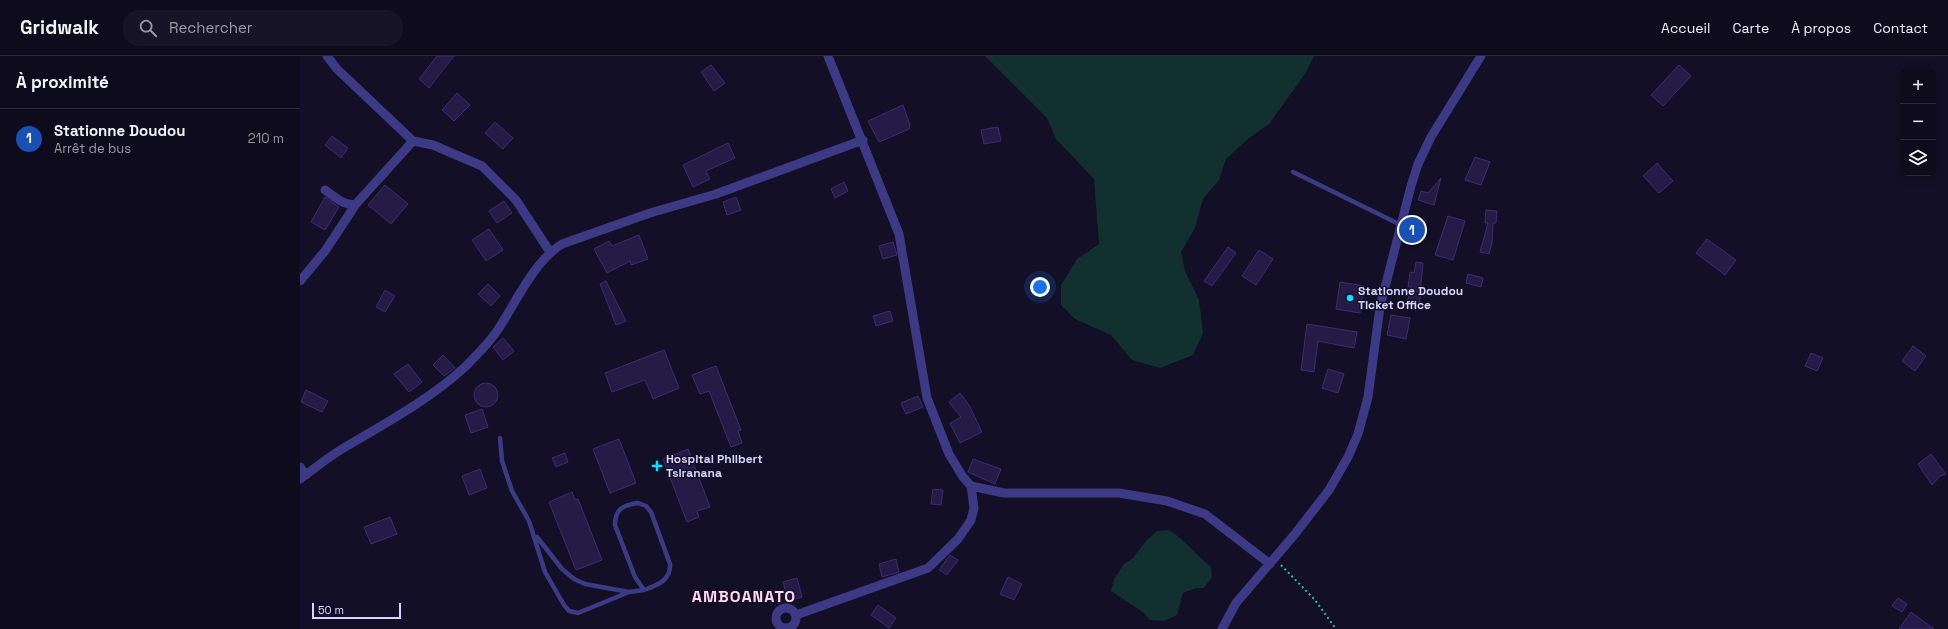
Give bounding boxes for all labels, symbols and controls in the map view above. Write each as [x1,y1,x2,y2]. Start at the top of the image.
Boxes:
search box [123,10,403,46]
text: Gridwalk [20,15,99,40]
icon: search [137,17,159,39]
text: Rechercher [169,18,252,37]
text: Accueil [1661,19,1710,37]
text: Carte [1732,19,1769,37]
text: À propos [1791,19,1851,37]
text: Contact [1873,19,1928,37]
map controls [1900,68,1936,176]
button: + [1900,68,1936,104]
text: À proximité [16,71,109,93]
button: − [1900,104,1936,140]
text: Stationne Doudou [54,121,185,140]
text: 1 [26,130,32,147]
text: 210 m [248,130,284,147]
text: Arrêt de bus [54,140,131,157]
button: layers [1900,140,1936,176]
pin: 1 [1399,215,1425,245]
your location [1030,277,1050,297]
place label: Stationne Doudou Ticket Office [1358,283,1463,313]
marker: Stationne Doudou Ticket Office [1345,293,1355,303]
place label: Hospital Philbert Tsiranana [666,451,763,481]
marker: Hospital Philbert Tsiranana [651,460,663,472]
district label: AMBOANATO [692,586,796,607]
scale bar [312,601,401,620]
text: 50 m [318,603,344,617]

